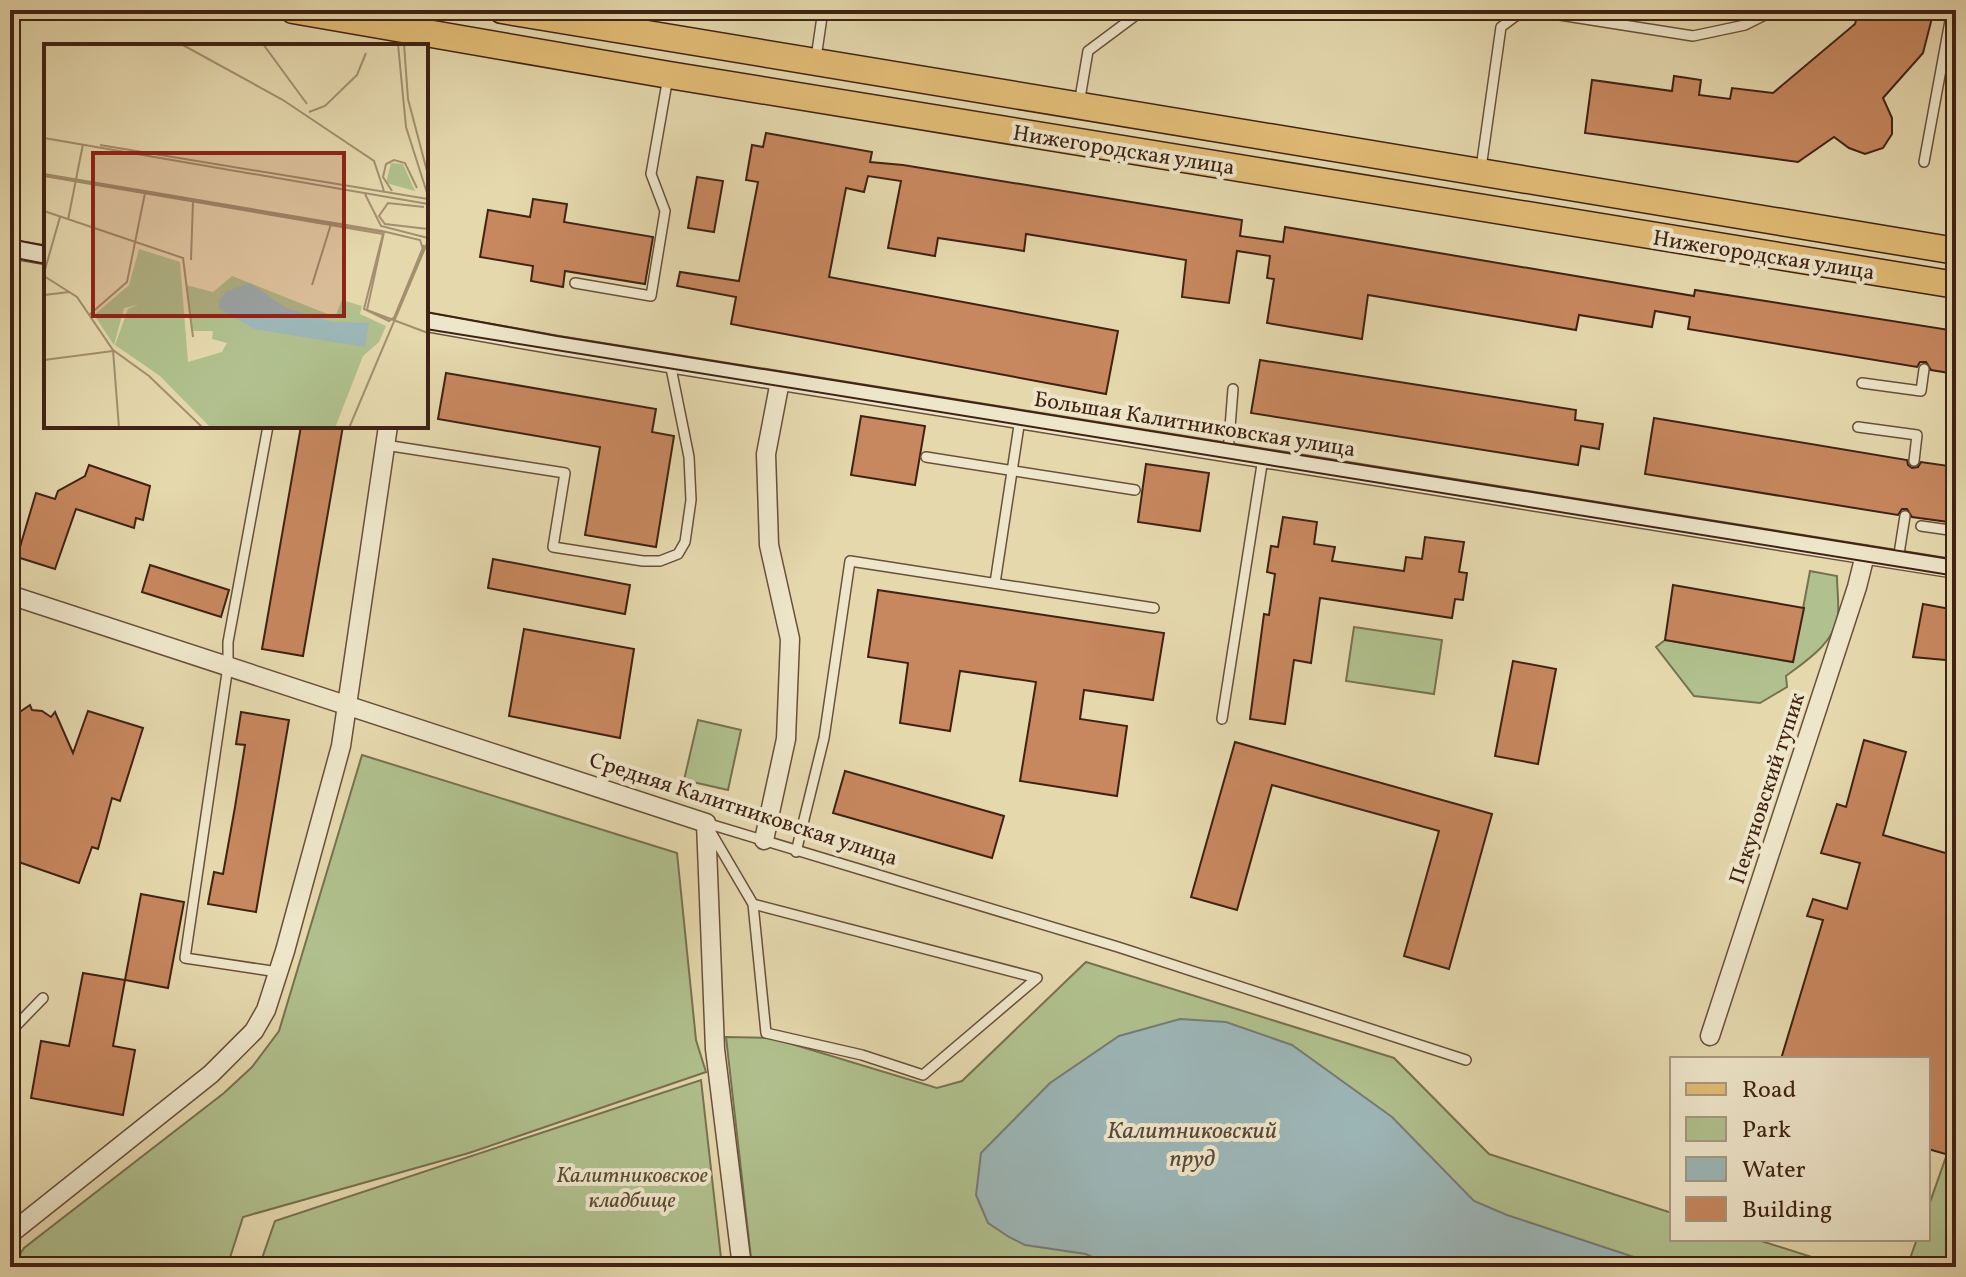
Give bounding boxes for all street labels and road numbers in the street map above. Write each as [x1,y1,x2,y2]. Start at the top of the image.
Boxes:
street label: Нижегородская улица [1010,119,1237,184]
street label: Нижегородская улица [1650,224,1877,289]
street label: Большая Калитниковская улица [1032,385,1358,466]
street label: Пекуновский тупик [1723,689,1814,888]
street label: Средняя Калитниковская улица [585,746,902,875]

